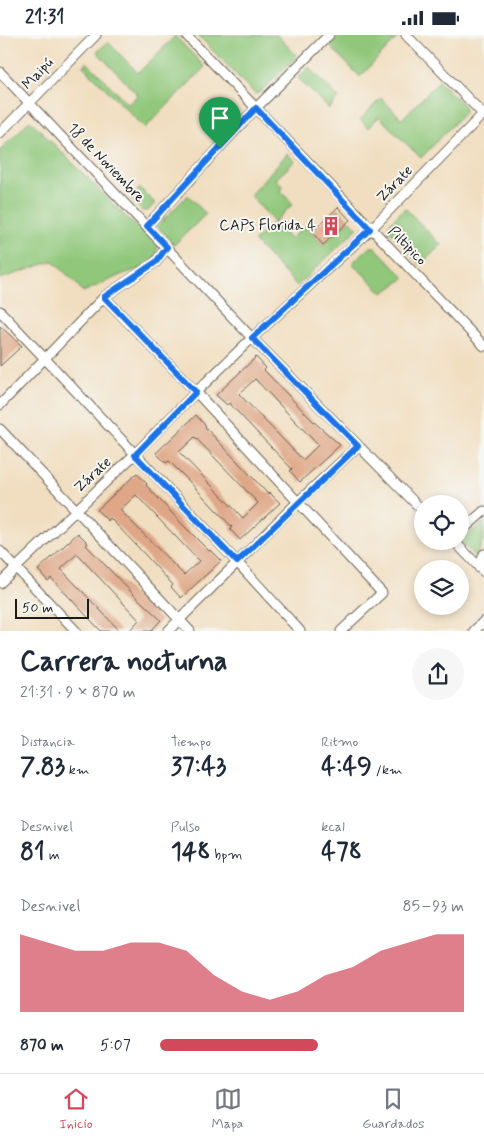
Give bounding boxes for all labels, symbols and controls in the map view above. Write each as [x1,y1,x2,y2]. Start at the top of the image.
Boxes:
text: 21:31 [25,5,64,30]
street label: Maipú [18,53,58,95]
pin [199,97,241,148]
icon: arrive [206,104,234,132]
street label: 18 de Noviembre [63,119,149,207]
street label: Zárate [372,161,418,207]
building icon: CAPs Florida 4 [320,215,342,237]
place label: CAPs Florida 4 [219,216,316,236]
street label: Piltipico [383,222,431,270]
street label: Zárate [70,452,116,497]
map controls [414,495,469,615]
button: locate [414,495,469,550]
button: layers [414,560,469,615]
scale bar [15,595,89,619]
text: 50 m [22,599,53,617]
text: Carrera nocturna [20,644,228,681]
button: share [412,648,464,700]
text: 21:31 · 9 × 870 m [20,682,135,703]
text: Distancia [20,733,75,751]
text: Tiempo [171,733,211,751]
text: Ritmo [321,733,358,751]
text: 7.83 [20,751,65,784]
text: 37:43 [171,751,226,784]
text: 4:49 [321,751,372,784]
text: km [65,761,89,779]
text: /km [372,761,402,779]
text: Desnivel [20,818,73,836]
text: Pulso [171,818,200,836]
text: kcal [321,818,345,836]
text: 81 [20,836,45,869]
text: 148 [171,836,211,869]
text: 478 [321,836,362,869]
text: m [45,846,60,864]
text: bpm [211,846,243,864]
text: Desnivel [20,896,80,917]
text: 85–93 m [402,896,464,917]
text: 870 m [20,1035,64,1056]
text: 5:07 [100,1035,131,1056]
tab: Inicio [59,1085,93,1133]
tab: Mapa [212,1085,243,1133]
tab: Guardados [362,1085,425,1133]

